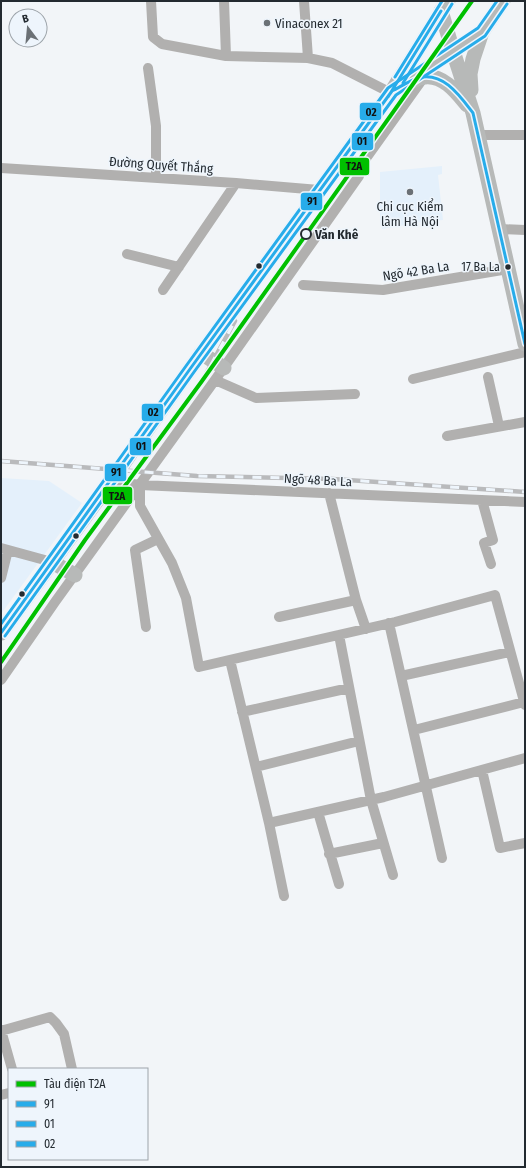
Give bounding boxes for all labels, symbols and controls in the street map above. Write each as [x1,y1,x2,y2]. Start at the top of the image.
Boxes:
north arrow [8,8,48,48]
text: B [21,12,30,26]
place label: Vinaconex 21 [275,16,343,31]
marker: Vinaconex 21 [262,18,272,28]
line badge: 02 [359,102,382,121]
text: 02 [366,106,377,119]
line badge: 01 [351,132,374,151]
text: 01 [357,135,367,148]
street label: Đường Quyết Thắng [108,153,215,176]
line badge: T2A [339,157,370,176]
text: T2A [346,160,363,173]
marker: Chi cục Kiểm lâm Hà Nội [405,187,415,197]
line badge: 91 [300,192,323,211]
text: 91 [307,195,317,208]
place label: Chi cục Kiểm lâm Hà Nội [376,198,444,229]
place label: Văn Khê [314,227,359,242]
marker: Văn Khê [300,228,312,240]
street label: Ngõ 42 Ba La [382,258,450,284]
place label: 17 Ba La [461,260,500,274]
unlabelled marker [254,261,264,271]
marker: 17 Ba La [503,262,513,272]
line badge: 02 [141,403,164,422]
text: 02 [148,406,159,419]
line badge: 01 [129,437,152,456]
text: 01 [136,440,146,453]
line badge: 91 [104,463,127,482]
text: 91 [111,466,121,479]
street label: Ngõ 48 Ba La [284,471,352,489]
line badge: T2A [102,486,133,505]
text: T2A [109,490,126,503]
unlabelled marker [71,531,81,541]
unlabelled marker [17,589,27,599]
legend [8,1068,148,1160]
text: Tàu điện T2A [44,1077,106,1091]
text: 91 [44,1097,54,1111]
text: 01 [44,1117,55,1131]
text: 02 [44,1137,55,1151]

